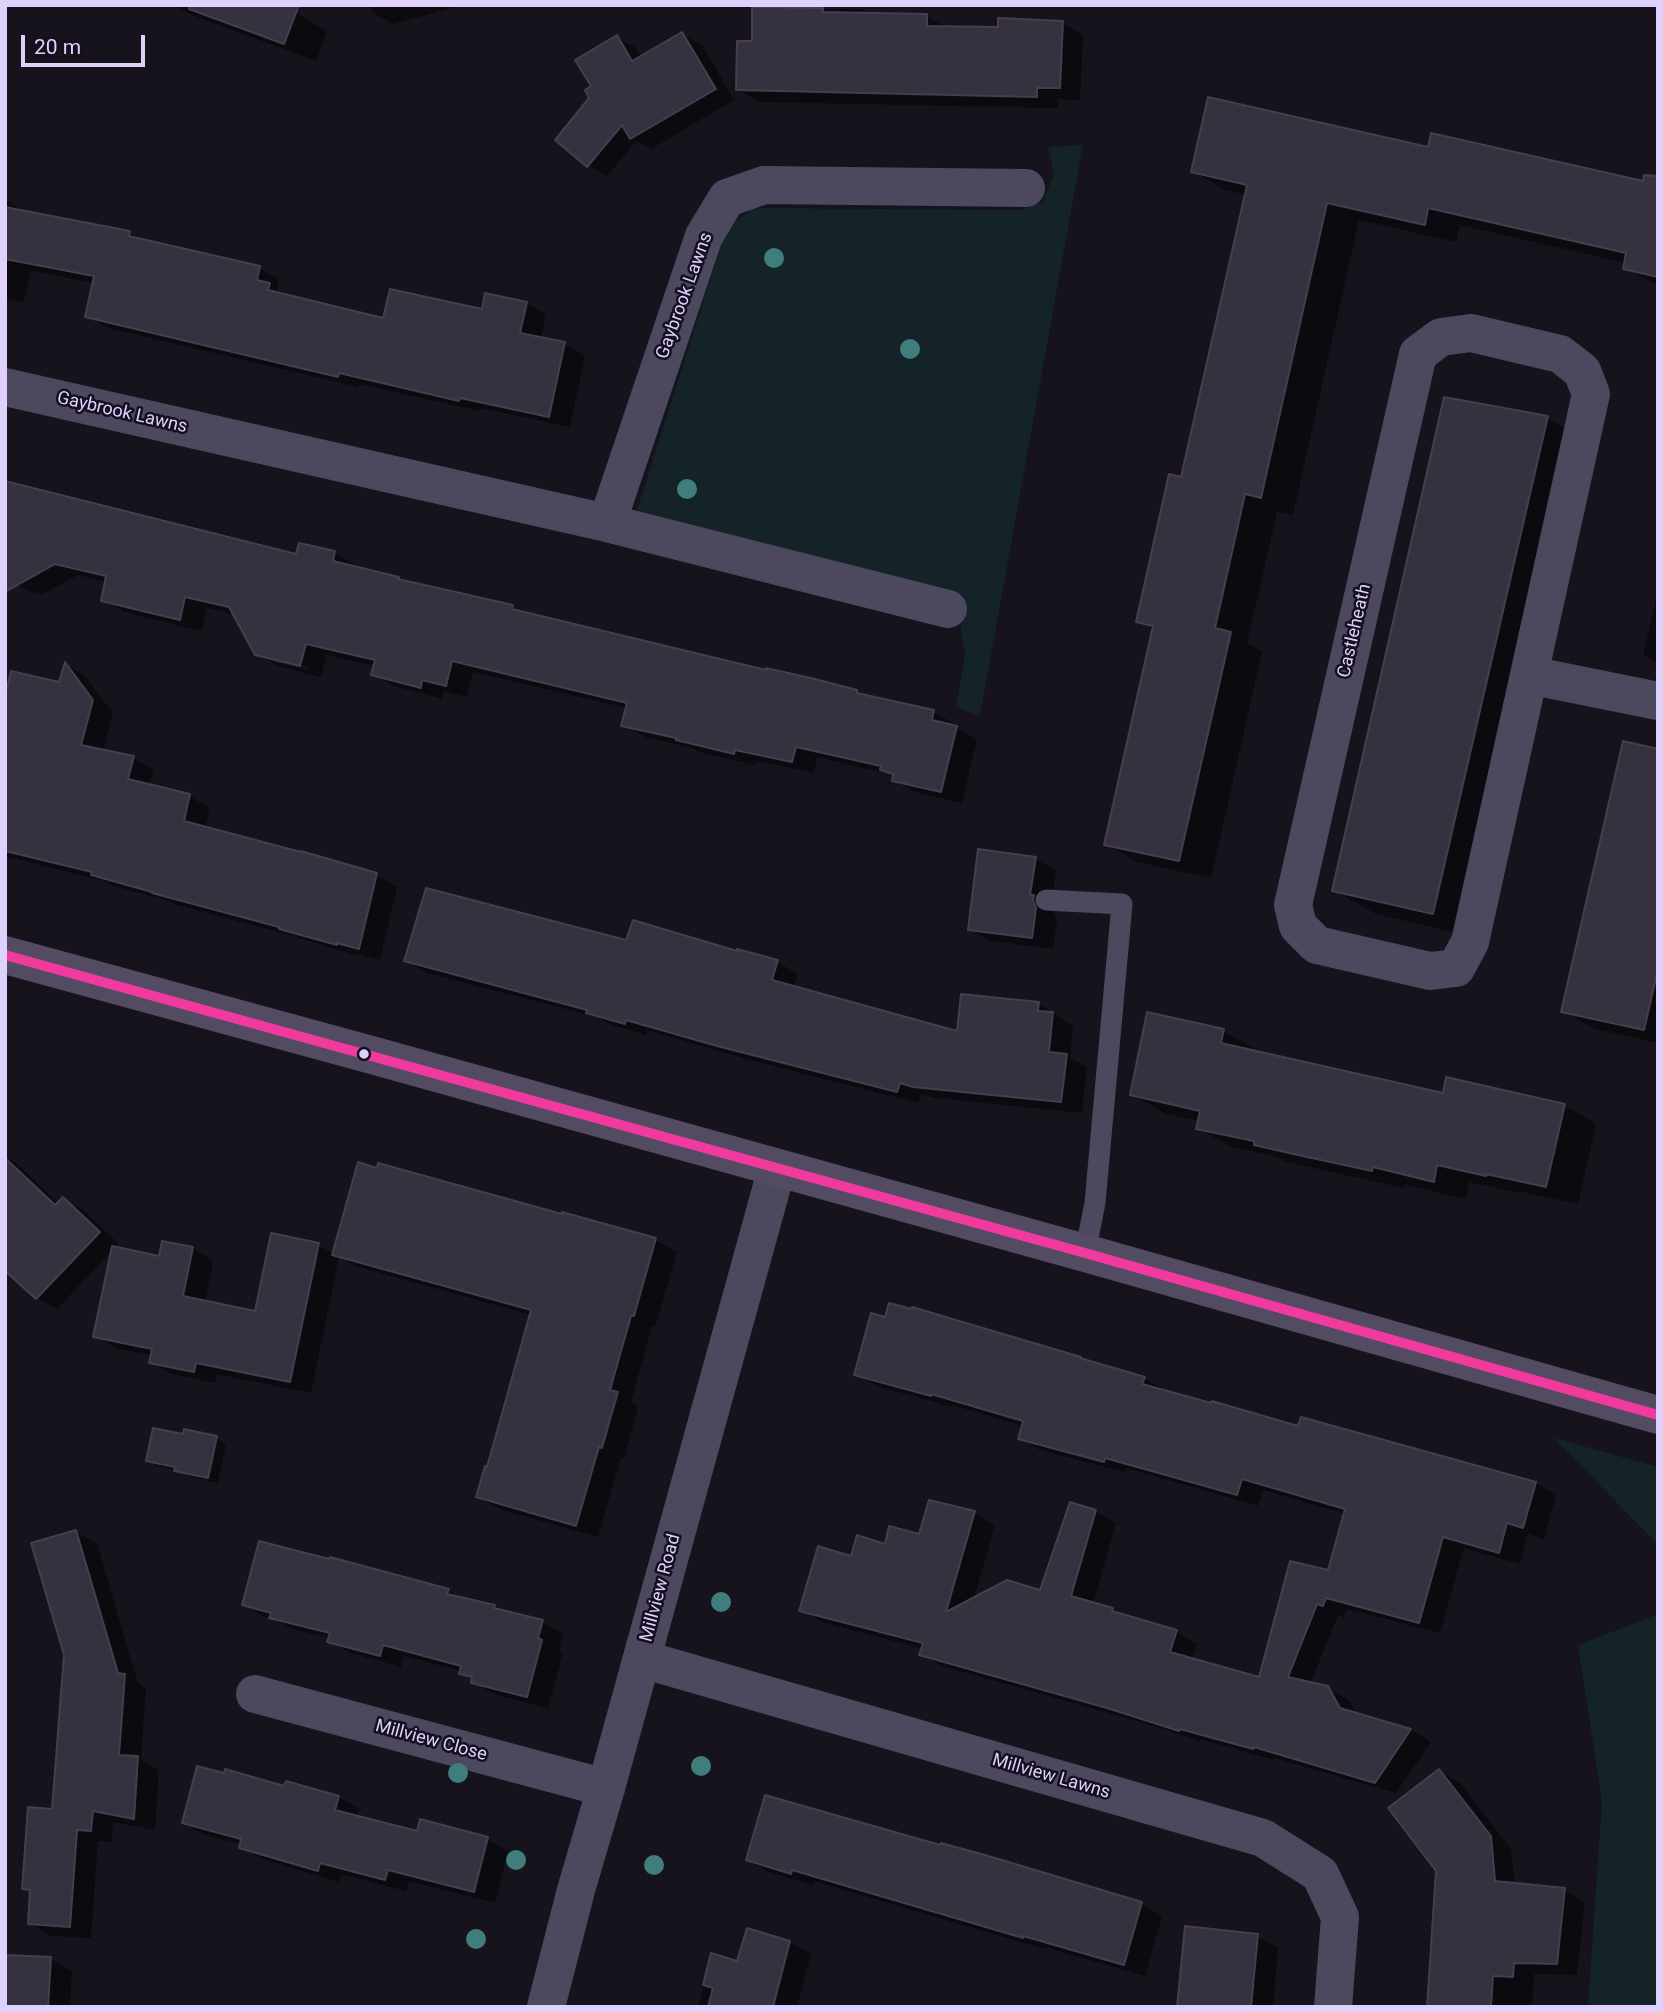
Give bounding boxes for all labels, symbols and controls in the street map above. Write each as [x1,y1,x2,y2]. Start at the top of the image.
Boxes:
scale bar [24,21,149,65]
text: 20 m [34,35,81,59]
street label: Gaybrook Lawns [652,230,718,362]
street label: Gaybrook Lawns [55,388,189,438]
street label: Castleheath [1334,582,1376,680]
unlabelled marker [357,1047,371,1061]
street label: Millview Road [636,1532,686,1644]
street label: Millview Close [373,1716,489,1766]
street label: Millview Lawns [990,1750,1112,1804]

